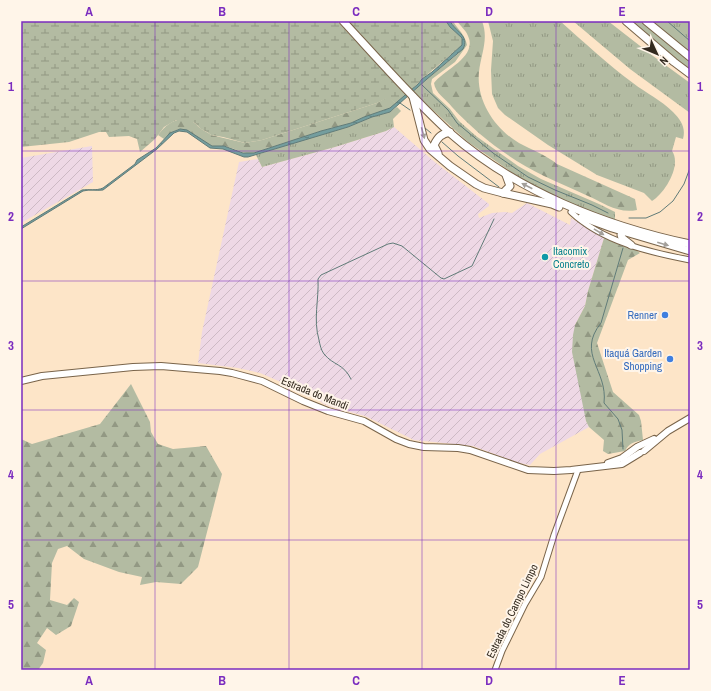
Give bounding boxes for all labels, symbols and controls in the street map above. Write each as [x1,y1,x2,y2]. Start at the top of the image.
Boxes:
text: A [85,3,93,20]
text: B [218,3,226,20]
text: C [352,3,360,20]
text: D [485,3,493,20]
text: E [618,3,626,20]
north arrow [637,34,677,74]
text: N [657,54,671,68]
text: 1 [8,78,14,95]
text: 1 [697,78,703,95]
one-way arrow [420,127,426,140]
one-way arrow [521,183,533,190]
text: 2 [8,208,14,225]
text: 2 [697,208,703,225]
one-way arrow [593,228,605,235]
one-way arrow [657,241,669,247]
place label: Itacomix Concreto [553,244,590,271]
marker: Itacomix Concreto [540,252,550,262]
place label: Renner [627,308,657,322]
marker: Renner [660,310,670,320]
text: 3 [8,337,14,354]
text: 3 [697,337,703,354]
place label: Itaquá Garden Shopping [604,346,662,373]
marker: Itaquá Garden Shopping [665,354,675,364]
street label: Estrada do Mandi [279,373,351,413]
text: 4 [8,466,14,483]
text: 4 [697,466,703,483]
street label: Estrada do Campo Limpo [483,562,541,660]
text: 5 [8,596,14,613]
text: 5 [697,596,703,613]
text: A [85,672,93,689]
text: B [218,672,226,689]
text: C [352,672,360,689]
text: D [485,672,493,689]
text: E [618,672,626,689]

